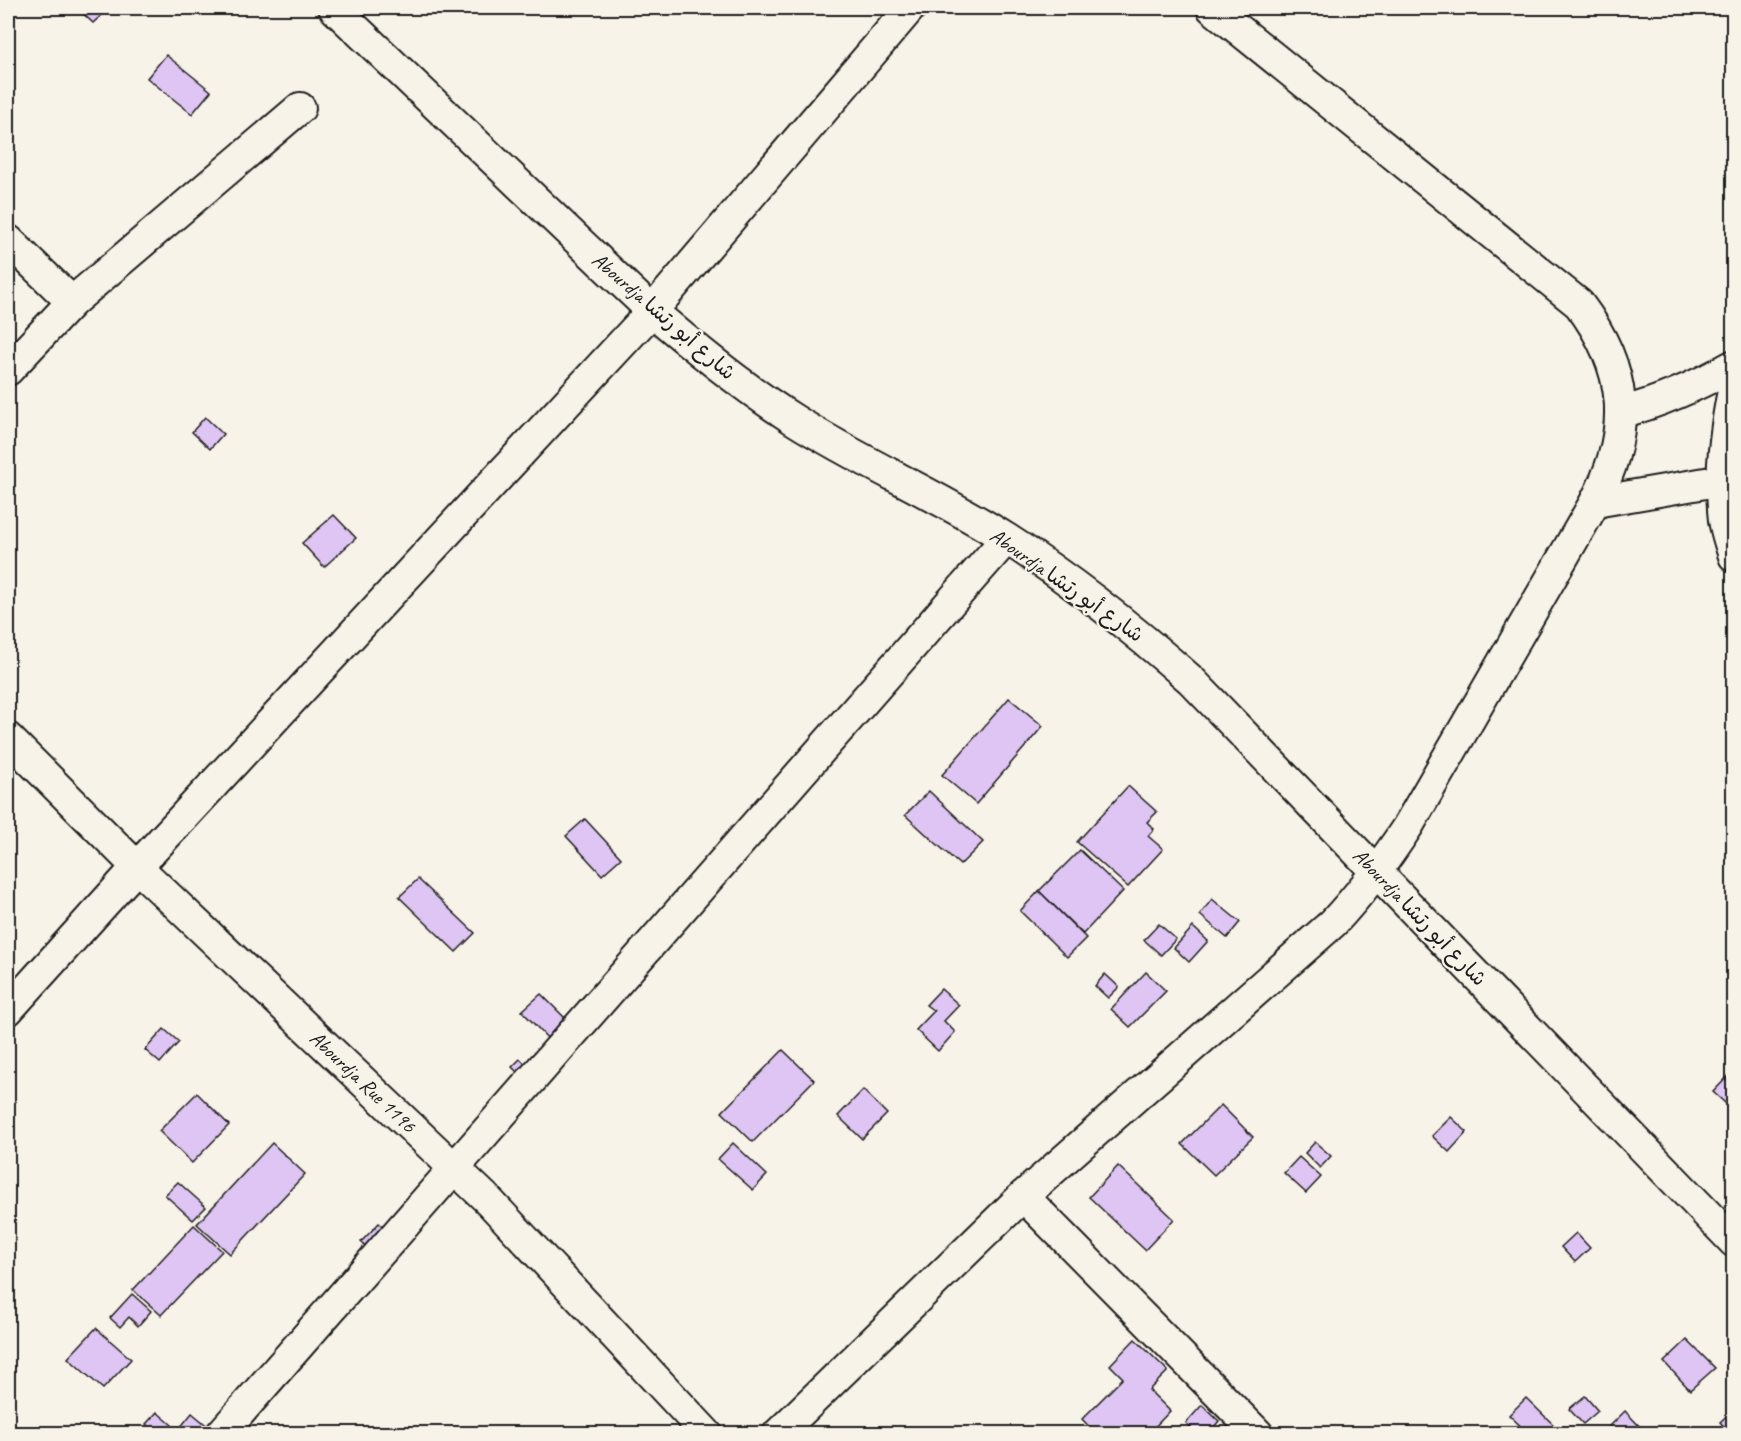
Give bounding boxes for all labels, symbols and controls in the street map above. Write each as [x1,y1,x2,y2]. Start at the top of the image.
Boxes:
street label: Abourdja شارع أبو رتشا [586,247,741,387]
street label: Abourdja شارع أبو رتشا [984,522,1149,649]
street label: Abourdja شارع أبو رتشا [1346,843,1492,993]
street label: Abourdja Rue 1196 [304,1025,422,1138]

